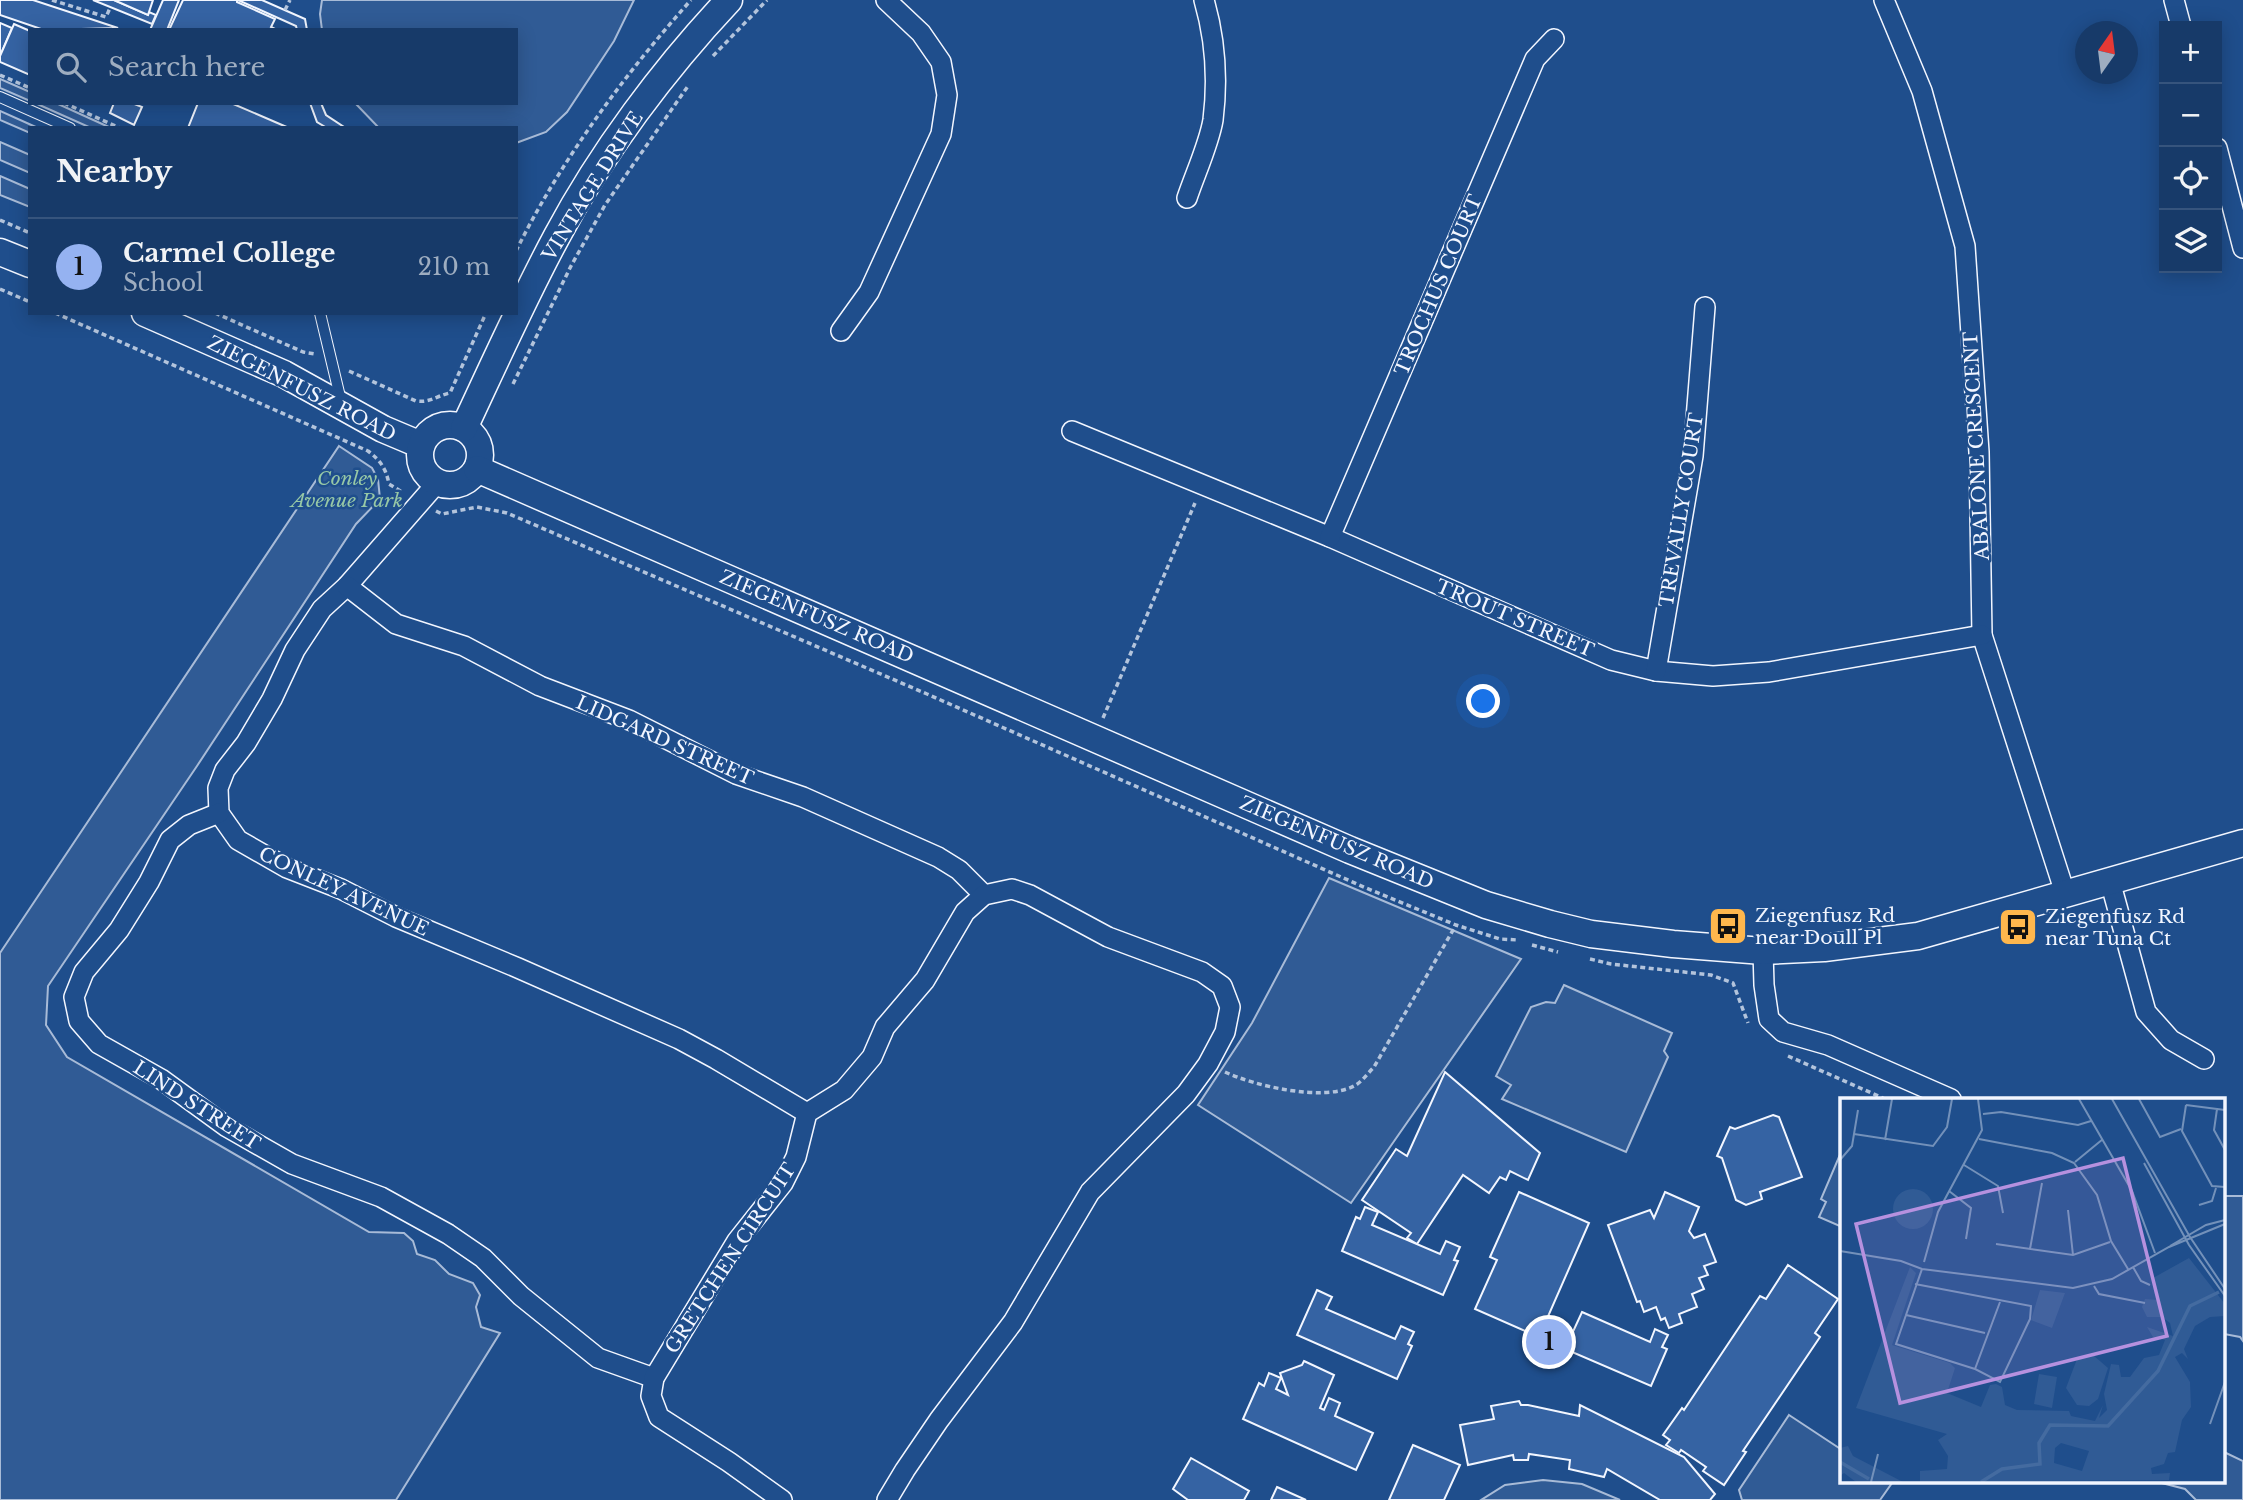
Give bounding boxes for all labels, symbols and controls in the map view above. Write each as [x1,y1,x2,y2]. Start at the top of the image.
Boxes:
north arrow [2075,21,2138,84]
map controls [2159,21,2222,273]
button: + [2159,21,2222,84]
search box [28,28,518,105]
icon: search [52,48,90,86]
text: Search here [108,51,265,83]
button: − [2159,84,2222,147]
street label: VINTAGE DRIVE [537,107,648,266]
button: locate [2159,147,2222,210]
text: Nearby [56,153,172,190]
street label: TROCHUS COURT [1390,192,1487,379]
button: layers [2159,210,2222,273]
text: Carmel College [123,237,336,269]
text: 1 [74,253,84,281]
text: 210 m [418,253,490,281]
text: School [123,269,204,297]
street label: ZIEGENFUSZ ROAD [204,331,400,446]
street label: ABALONE CRESCENT [1959,331,1994,562]
street label: TREVALLY COURT [1655,411,1708,609]
park label: Conley Avenue Park [288,467,403,512]
street label: ZIEGENFUSZ ROAD [716,565,917,668]
street label: TROUT STREET [1432,575,1597,662]
your location [1466,684,1500,718]
street label: LIDGARD STREET [572,691,757,790]
street label: ZIEGENFUSZ ROAD [1236,791,1437,894]
street label: CONLEY AVENUE [255,842,432,941]
place label: Ziegenfusz Rd near Doull Pl [1755,904,1895,949]
bus stop icon: Ziegenfusz Rd near Doull Pl [1707,905,1749,947]
place label: Ziegenfusz Rd near Tuna Ct [2045,905,2185,950]
bus stop icon: Ziegenfusz Rd near Tuna Ct [1997,906,2039,948]
street label: LIND STREET [129,1056,264,1155]
inset map [1840,1098,2226,1482]
street label: GRETCHEN CIRCUIT [660,1159,801,1358]
pin: 1 [1526,1316,1572,1368]

